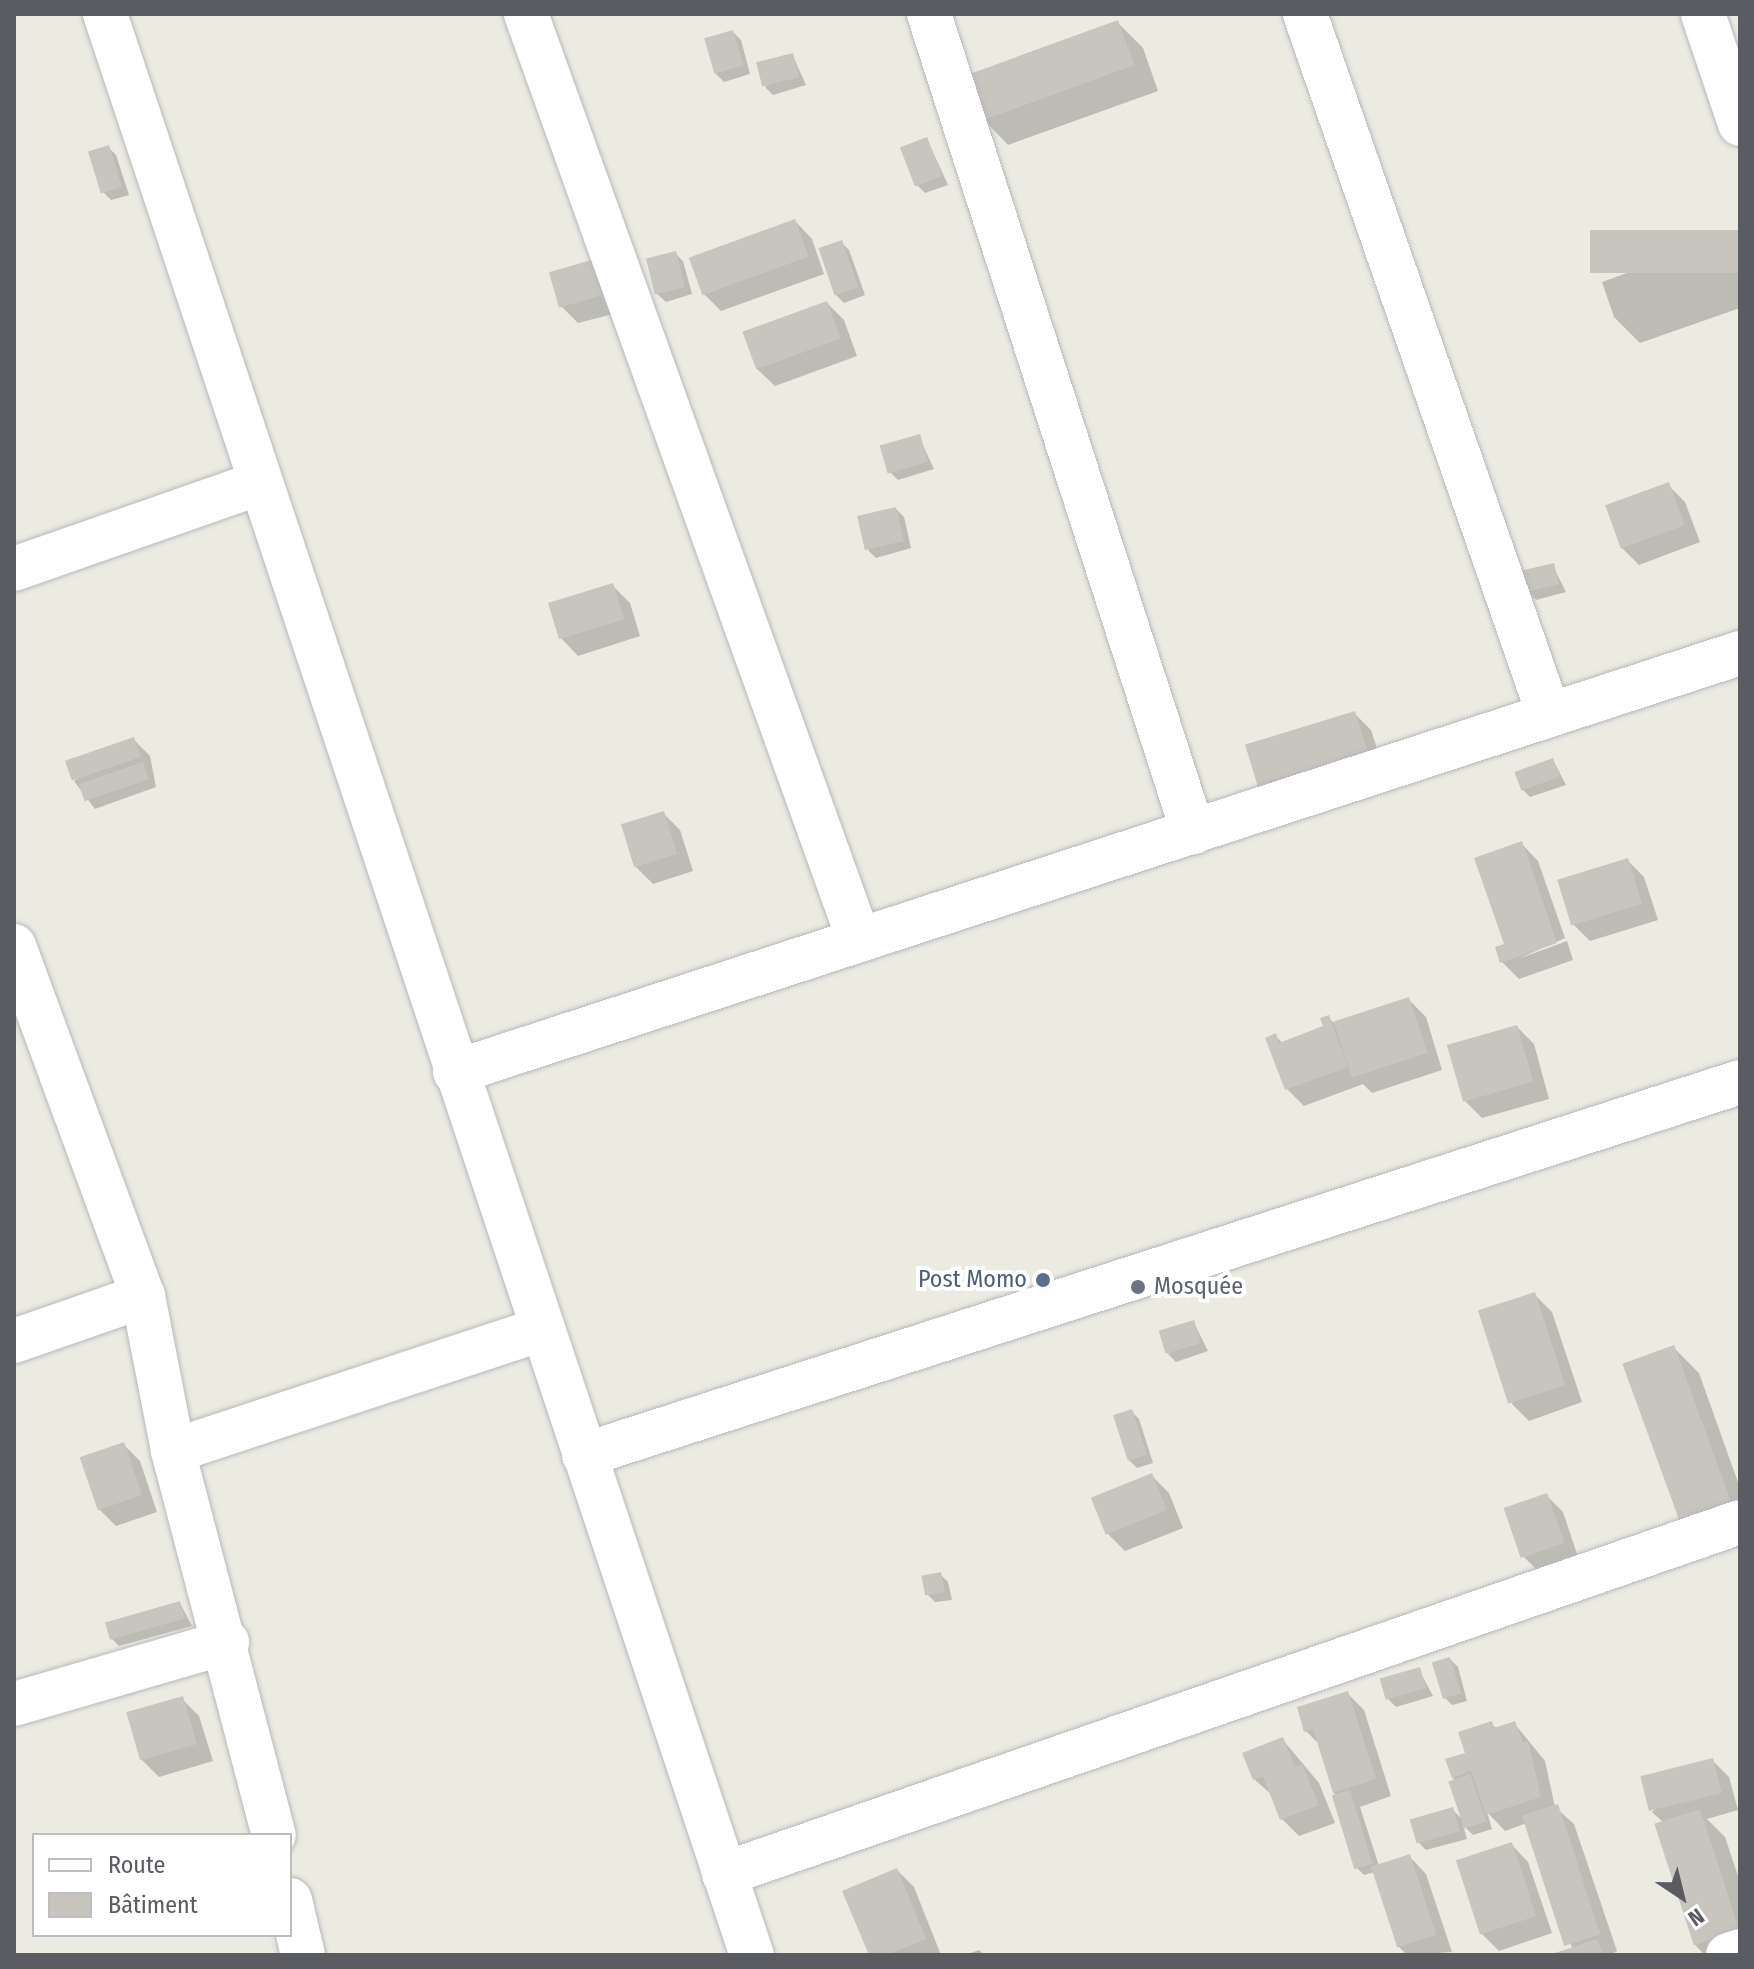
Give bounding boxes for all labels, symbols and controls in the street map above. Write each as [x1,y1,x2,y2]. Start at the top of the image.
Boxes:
place label: Post Momo [918,1266,1027,1294]
marker: Post Momo [1034,1271,1052,1289]
place label: Mosquée [1154,1273,1243,1301]
marker: Mosquée [1129,1278,1147,1296]
legend [32,1833,292,1937]
text: Route [108,1851,165,1879]
north arrow [1642,1857,1722,1937]
text: Bâtiment [108,1891,198,1919]
text: N [1683,1902,1709,1932]

